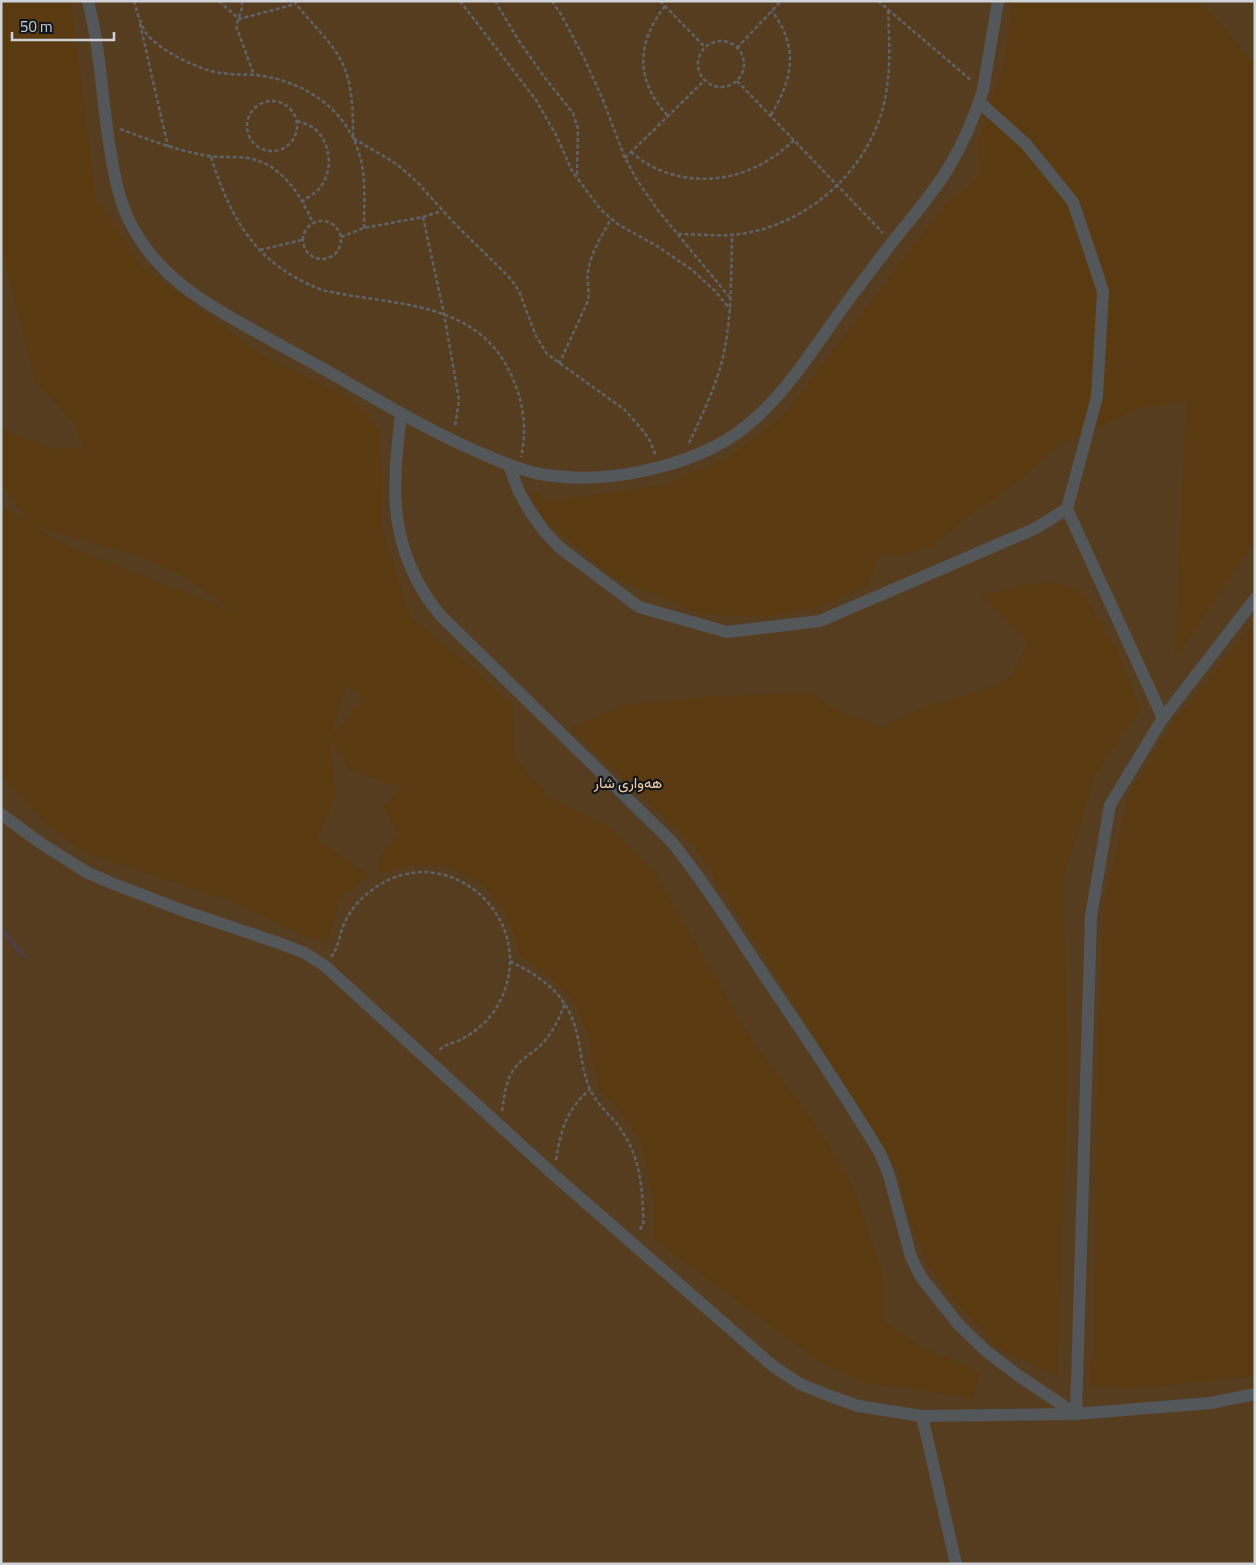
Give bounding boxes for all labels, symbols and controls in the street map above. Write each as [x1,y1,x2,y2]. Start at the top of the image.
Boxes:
scale bar [12,10,115,42]
text: 50 m [20,15,53,38]
park label: هەواری شار [593,771,662,794]

